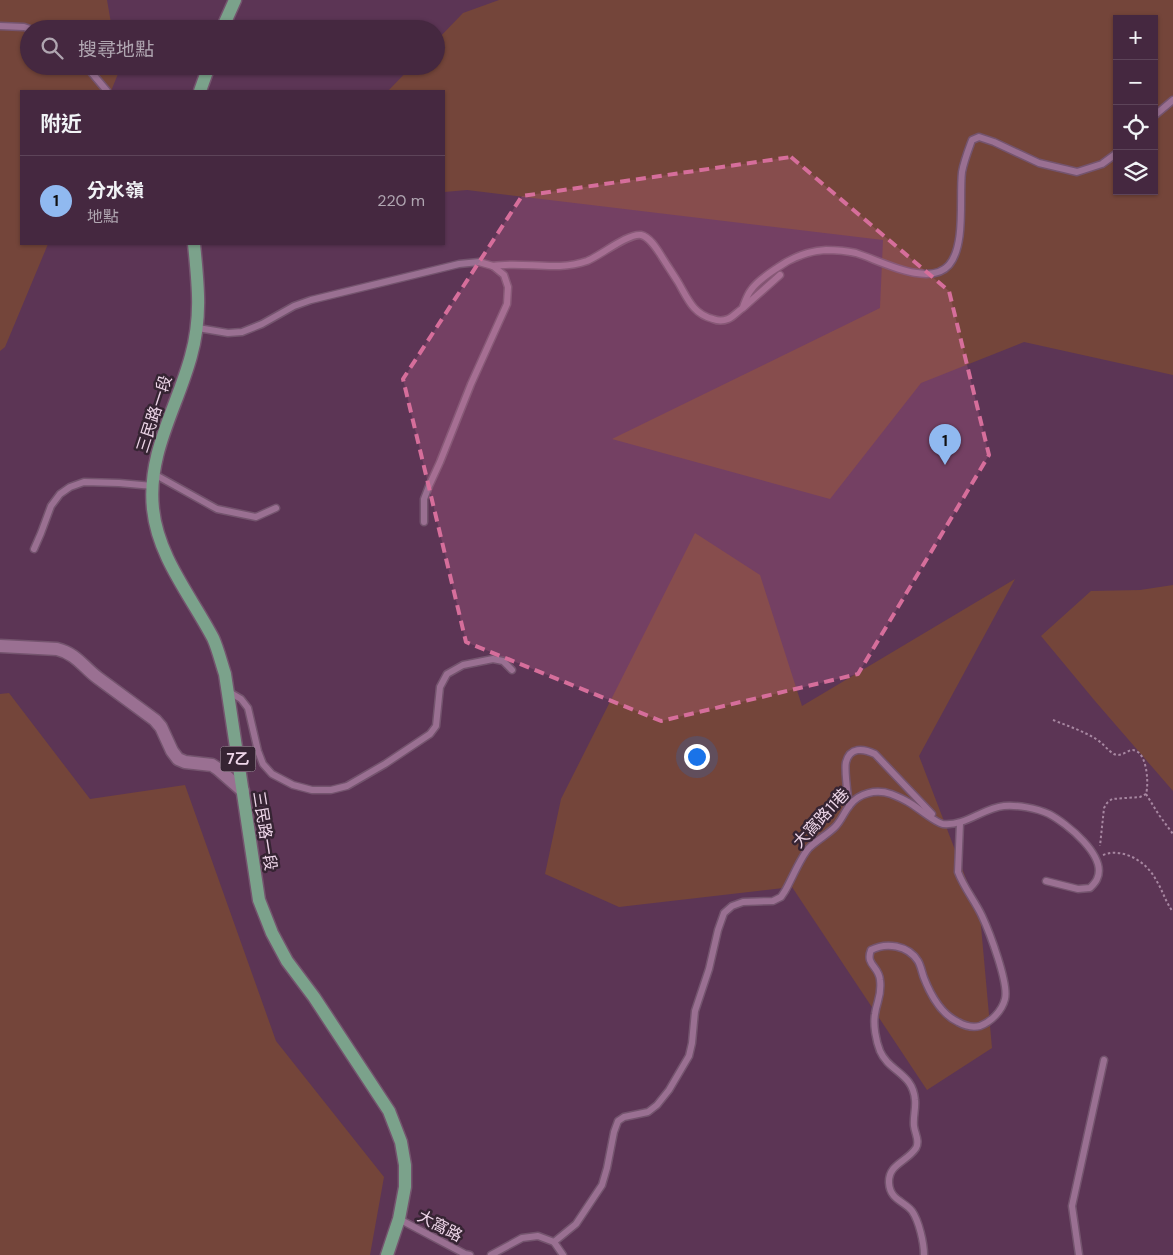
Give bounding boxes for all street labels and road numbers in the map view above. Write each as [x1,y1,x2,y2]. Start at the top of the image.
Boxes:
street label: 三民路一段 [132,373,176,455]
road number: 7乙 [220,746,256,772]
street label: 大窩路11巷 [788,784,854,852]
street label: 三民路一段 [248,790,282,872]
street label: 大窩路 [414,1205,466,1247]

